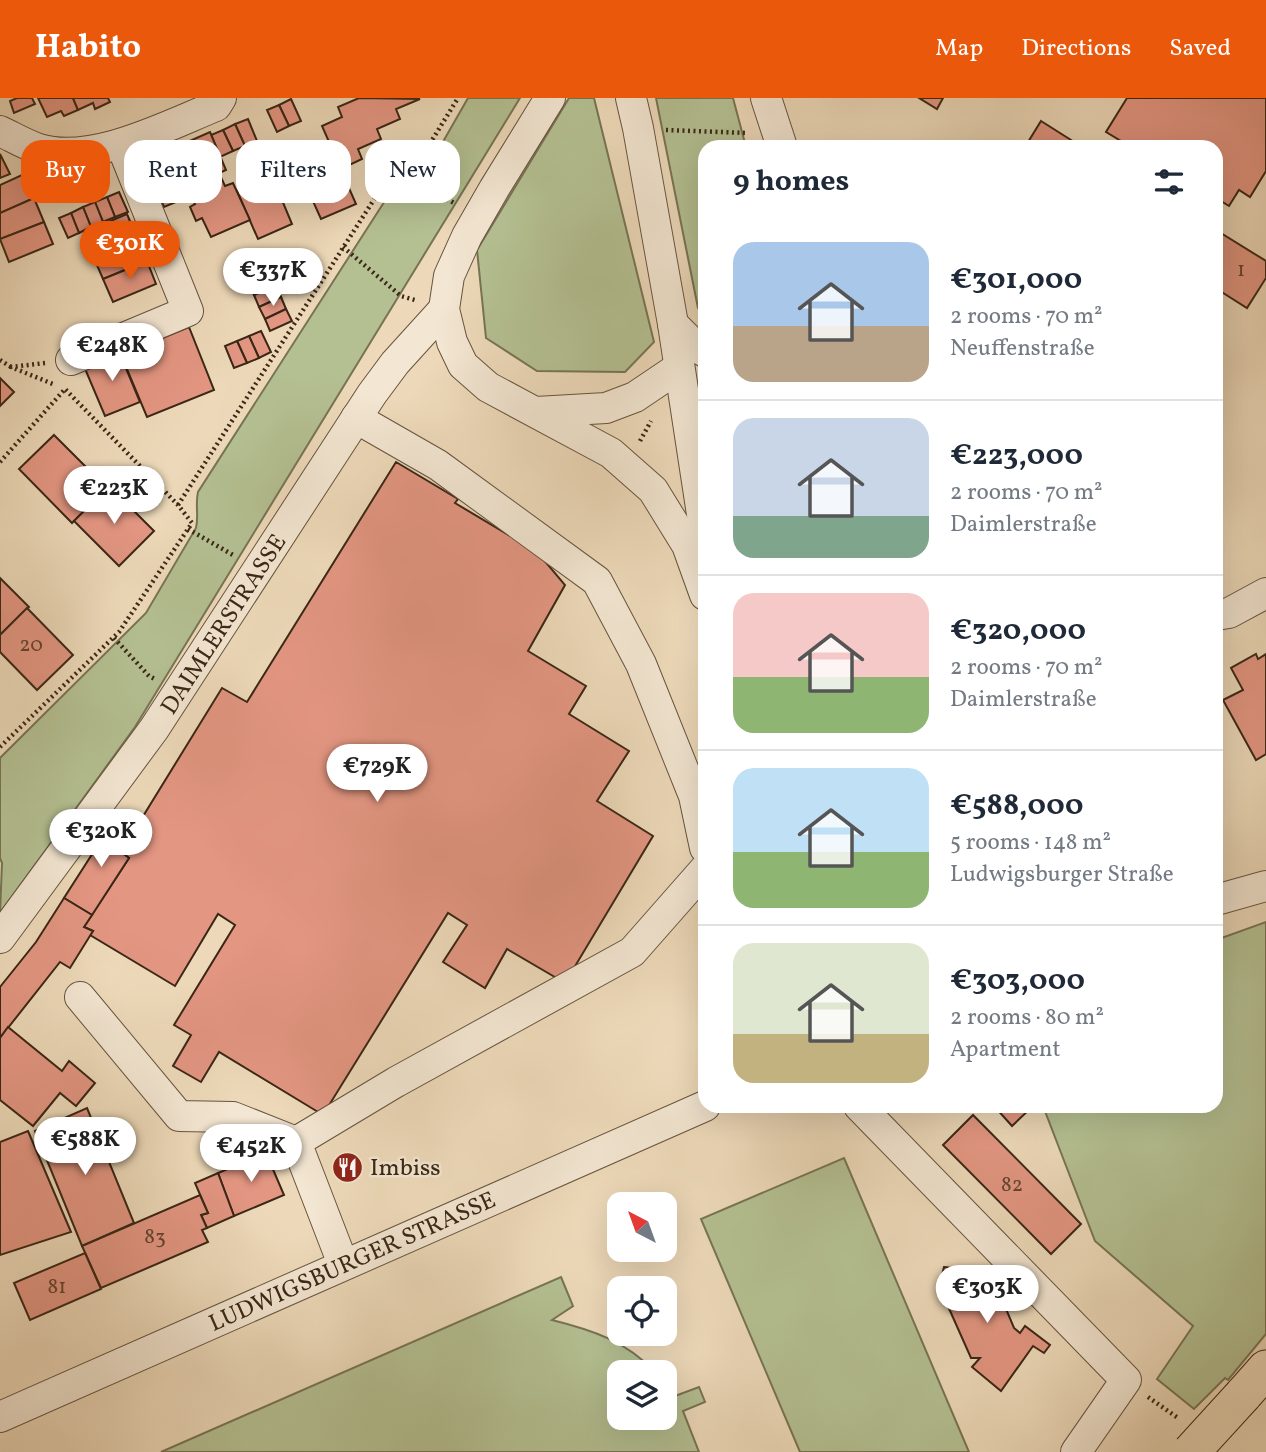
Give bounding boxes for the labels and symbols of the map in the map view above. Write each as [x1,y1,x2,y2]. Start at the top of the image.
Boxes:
pin: €301K [81,222,179,281]
pin: €337K [224,248,322,308]
house number: 1 [1237,256,1245,285]
pin: €248K [63,324,161,383]
pin: €223K [65,466,163,526]
street label: DAIMLERSTRASSE [154,528,296,722]
house number: 20 [19,631,43,660]
pin: €729K [328,744,426,804]
pin: €320K [52,810,150,869]
pin: €588K [36,1118,134,1177]
pin: €452K [202,1124,300,1184]
restaurant icon: Imbiss [330,1150,364,1184]
place label: Imbiss [370,1152,441,1186]
house number: 82 [1001,1171,1023,1200]
street label: LUDWIGSBURGER STRASSE [204,1184,502,1342]
north arrow [607,1192,677,1262]
house number: 83 [144,1223,166,1252]
pin: €303K [938,1266,1036,1325]
house number: 81 [48,1273,66,1302]

